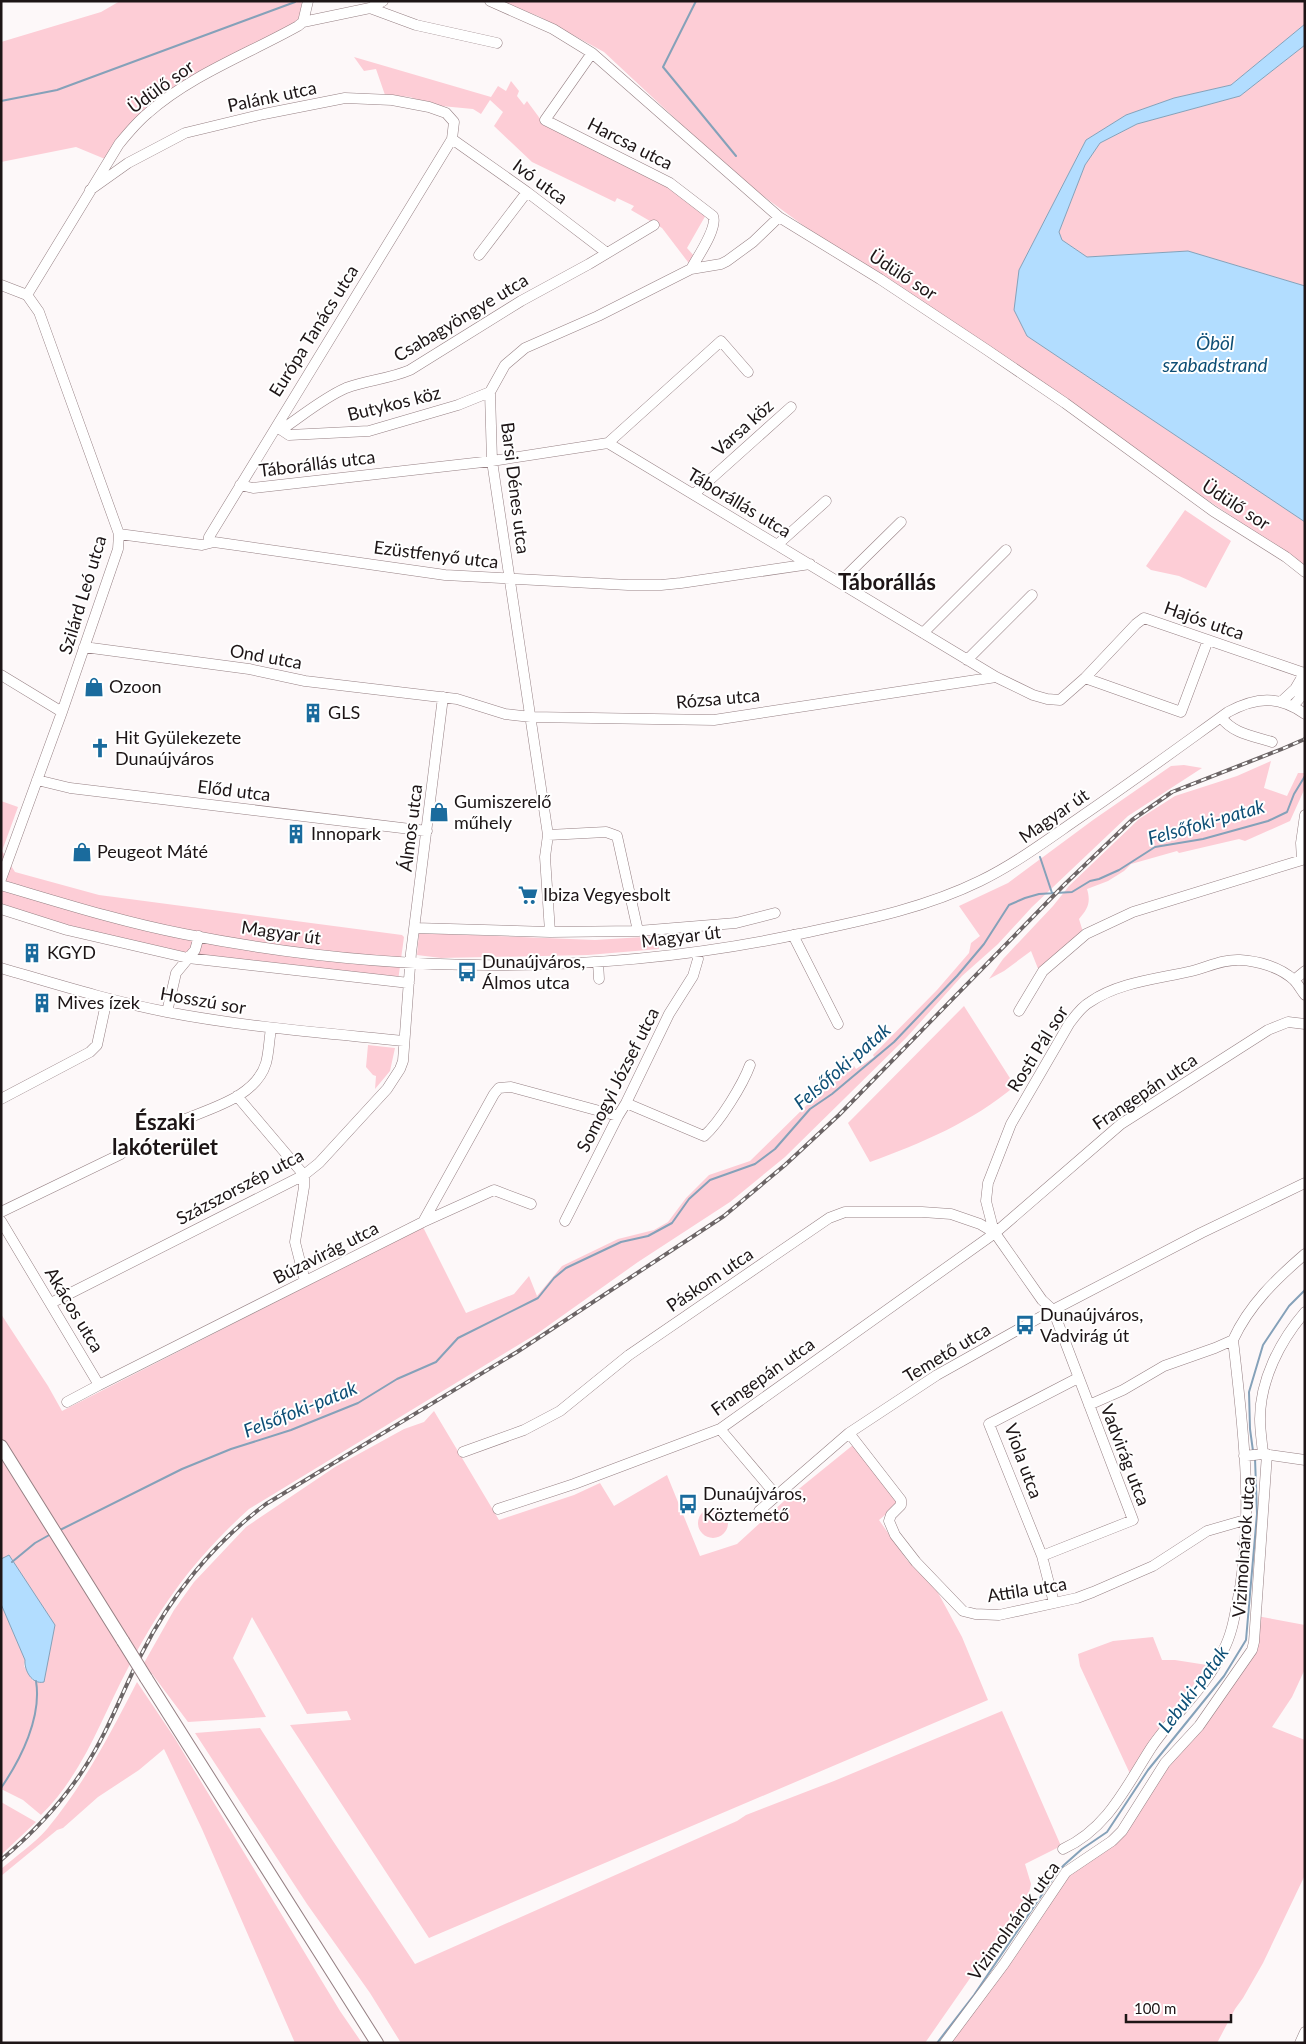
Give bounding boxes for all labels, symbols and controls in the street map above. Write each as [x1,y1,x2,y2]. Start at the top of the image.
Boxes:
street label: Üdülő sor [123,55,198,118]
street label: Palánk utca [225,76,318,116]
street label: Harcsa utca [584,112,677,174]
street label: Ivó utca [509,154,572,209]
street label: Üdülő sor [865,244,942,304]
street label: Európa Tanács utca [264,261,362,400]
street label: Csabagyöngye utca [389,268,532,366]
water label: Öböl szabadstrand [1161,331,1268,376]
street label: Butykos köz [345,381,443,425]
street label: Varsa köz [707,394,777,460]
street label: Barsi Dénes utca [497,421,535,555]
street label: Táborállás utca [257,445,376,481]
street label: Táborállás utca [684,463,795,542]
street label: Üdülő sor [1198,474,1275,534]
street label: Szilárd Leó utca [54,533,111,657]
street label: Ezüstfenyő utca [372,535,500,573]
district label: Táborállás [838,568,936,595]
street label: Hajós utca [1161,596,1247,644]
street label: Ond utca [228,639,304,673]
place label: Ozoon [109,675,162,697]
shop icon: Ozoon [83,676,105,698]
street label: Rózsa utca [675,683,761,713]
place label: GLS [328,701,360,723]
building icon: GLS [302,702,324,724]
place label: Hit Gyülekezete Dunaújváros [115,726,241,769]
church icon: Hit Gyülekezete Dunaújváros [89,737,111,759]
street label: Előd utca [196,775,272,805]
street label: Álmos utca [394,783,426,873]
street label: Magyar út [1014,783,1093,847]
place label: Gumiszerelő műhely [454,790,552,833]
water label: Felsőfoki-patak [1145,794,1268,849]
shop icon: Gumiszerelő műhely [428,801,450,823]
place label: Innopark [311,822,382,844]
building icon: Innopark [285,823,307,845]
place label: Peugeot Máté [97,840,208,862]
shop icon: Peugeot Máté [71,841,93,863]
place label: Ibiza Vegyesbolt [543,883,671,905]
supermarket icon: Ibiza Vegyesbolt [517,884,539,906]
street label: Magyar út [240,916,323,949]
street label: Magyar út [640,920,722,952]
place label: KGYD [47,941,96,963]
building icon: KGYD [21,942,43,964]
place label: Dunaújváros, Álmos utca [482,950,585,993]
bus stop icon: Dunaújváros, Álmos utca [456,961,478,983]
street label: Hosszú sor [159,982,248,1018]
place label: Mives ízek [57,991,141,1013]
building icon: Mives ízek [31,992,53,1014]
street label: Rosti Pál sor [1002,1001,1072,1096]
street label: Somogyi József utca [571,1004,663,1155]
water label: Felsőfoki-patak [789,1017,895,1114]
street label: Frangepán utca [1088,1048,1201,1134]
district label: Északi lakóterület [112,1108,219,1160]
street label: Százszorszép utca [172,1143,307,1229]
street label: Búzavirág utca [269,1216,382,1288]
street label: Páskom utca [662,1242,757,1316]
street label: Akácos utca [41,1263,109,1356]
place label: Dunaújváros, Vadvirág út [1040,1303,1143,1346]
bus stop icon: Dunaújváros, Vadvirág út [1014,1314,1036,1336]
street label: Temető utca [899,1318,994,1387]
street label: Frangepán utca [706,1332,818,1420]
water label: Felsőfoki-patak [240,1375,361,1442]
street label: Vadvirág utca [1097,1401,1155,1508]
street label: Viola utca [1000,1420,1048,1501]
street label: Vizimolnárok utca [1227,1476,1259,1618]
place label: Dunaújváros, Köztemető [703,1482,806,1525]
bus stop icon: Dunaújváros, Köztemető [677,1493,699,1515]
street label: Attila utca [986,1572,1068,1606]
water label: Lebuki-patak [1153,1640,1233,1737]
street label: Vizimolnárok utca [963,1857,1064,1984]
scale bar [1126,1992,1231,2024]
text: 100 m [1134,1999,1176,2017]

